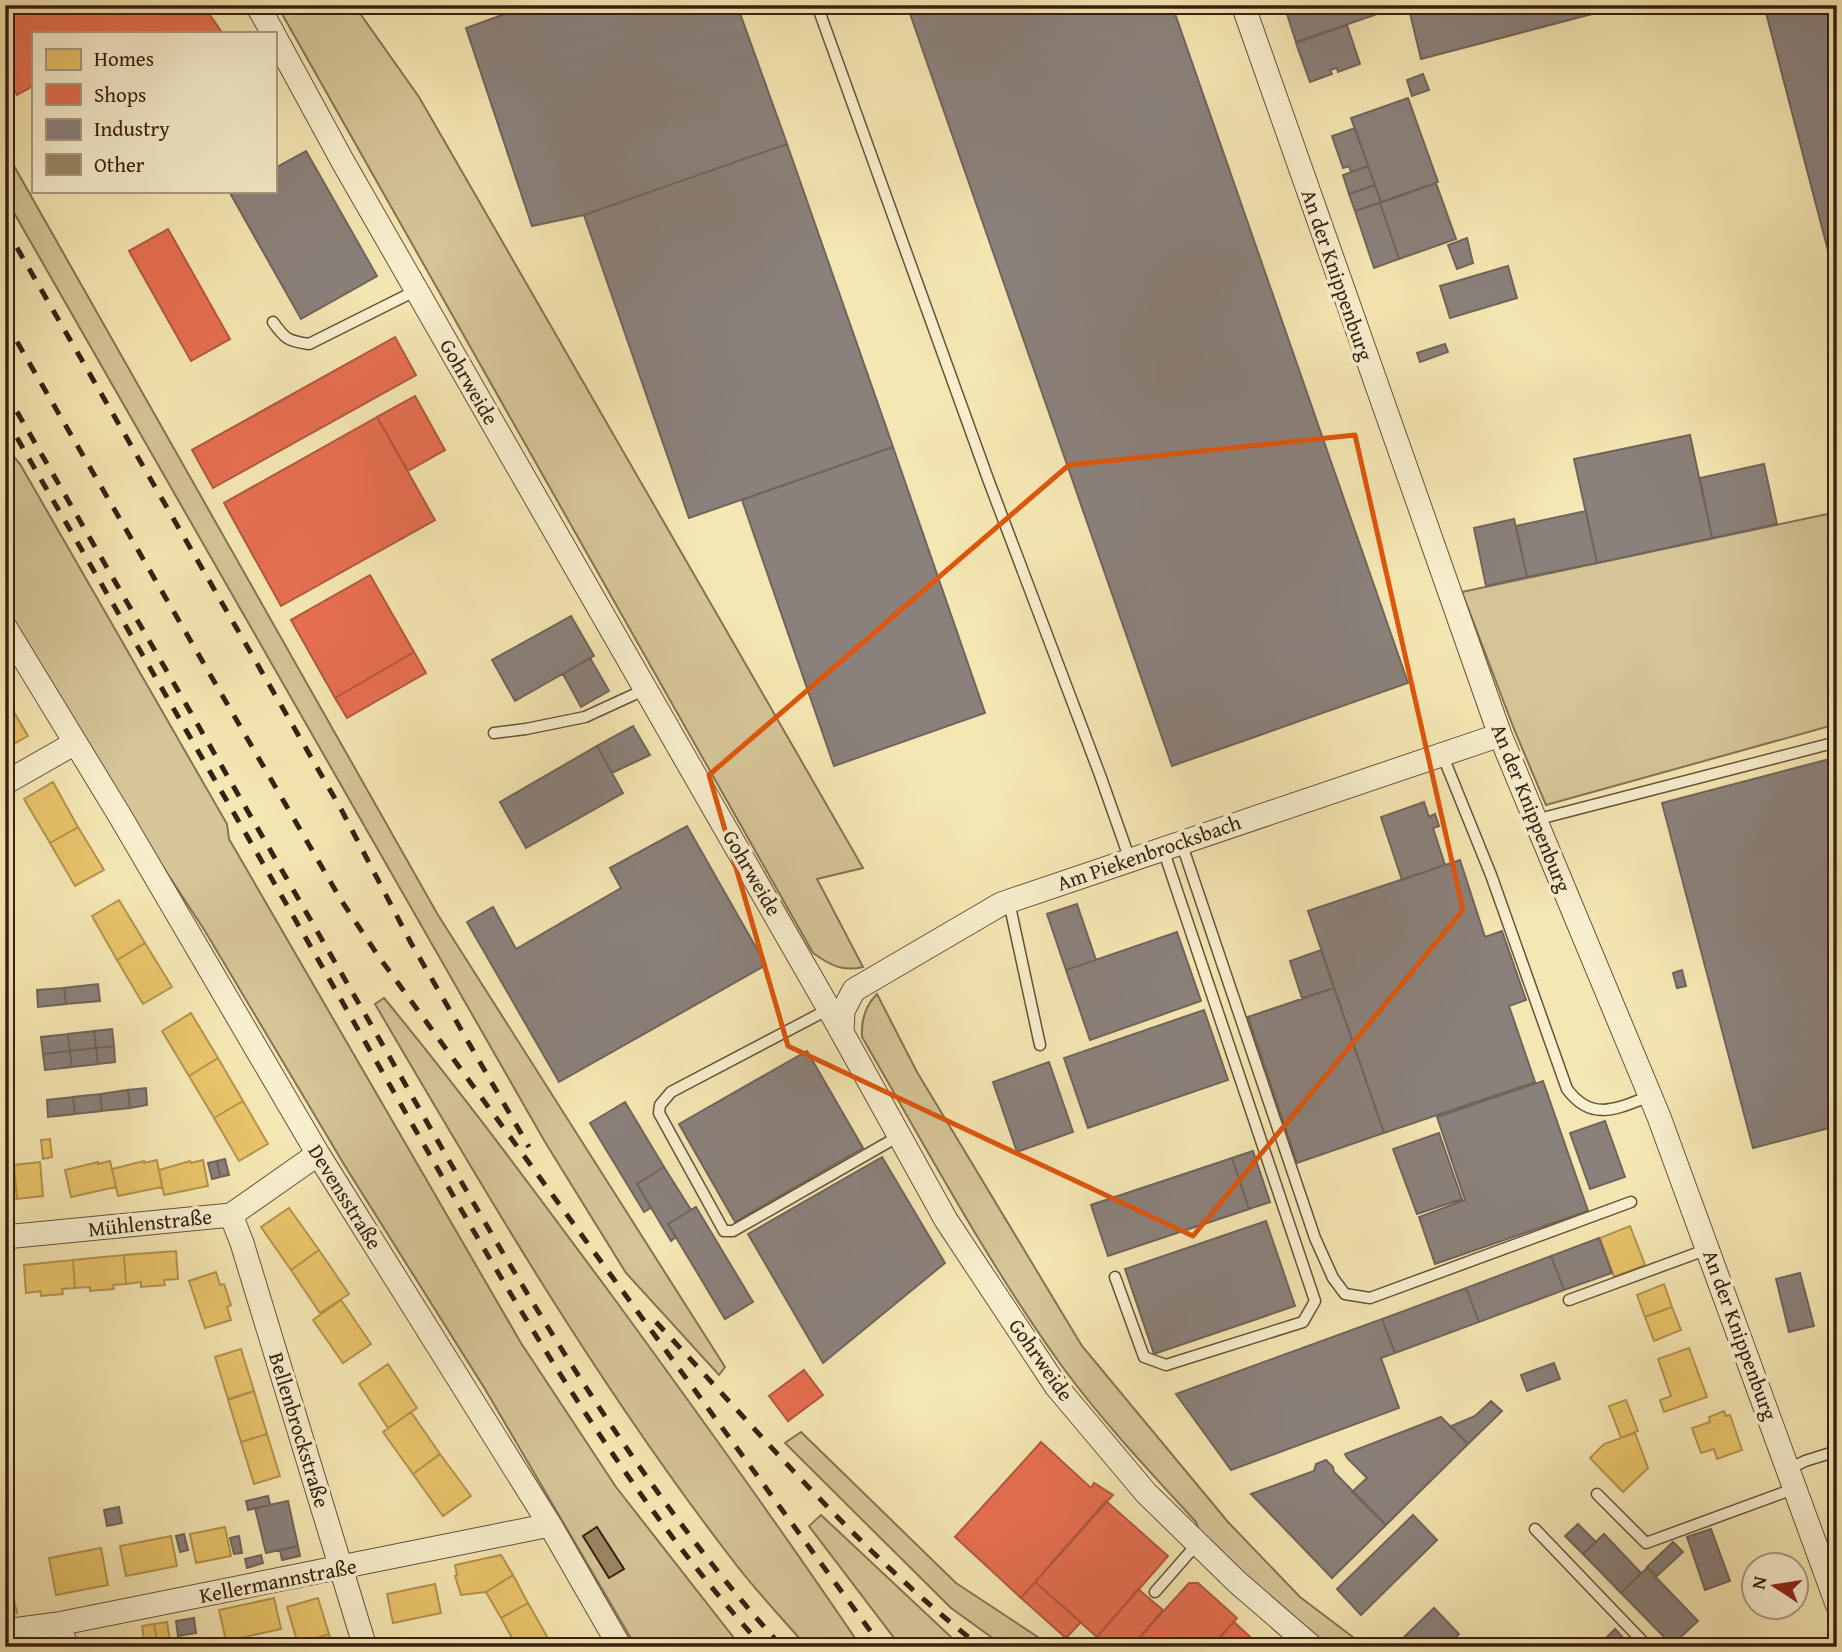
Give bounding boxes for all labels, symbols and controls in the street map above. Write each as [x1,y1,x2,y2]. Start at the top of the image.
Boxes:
legend [32,32,276,192]
text: Homes [94,43,154,74]
text: Shops [94,79,146,110]
text: Industry [94,113,170,144]
text: Other [94,149,145,180]
street label: An der Knippenburg [1294,185,1381,365]
street label: Gohrweide [432,333,507,431]
street label: An der Knippenburg [1484,719,1580,897]
street label: Am Piekenbrocksbach [1053,806,1245,899]
street label: Gohrweide [715,824,790,922]
street label: Devensstraße [301,1138,390,1255]
street label: Mühlenstraße [87,1201,213,1244]
street label: An der Knippenburg [1695,1245,1786,1425]
street label: Gohrweide [1002,1312,1081,1408]
street label: Bellenbrockstraße [261,1348,338,1512]
street label: Kellermannstraße [197,1550,359,1611]
north arrow [1741,1550,1811,1620]
text: N [1743,1573,1773,1592]

